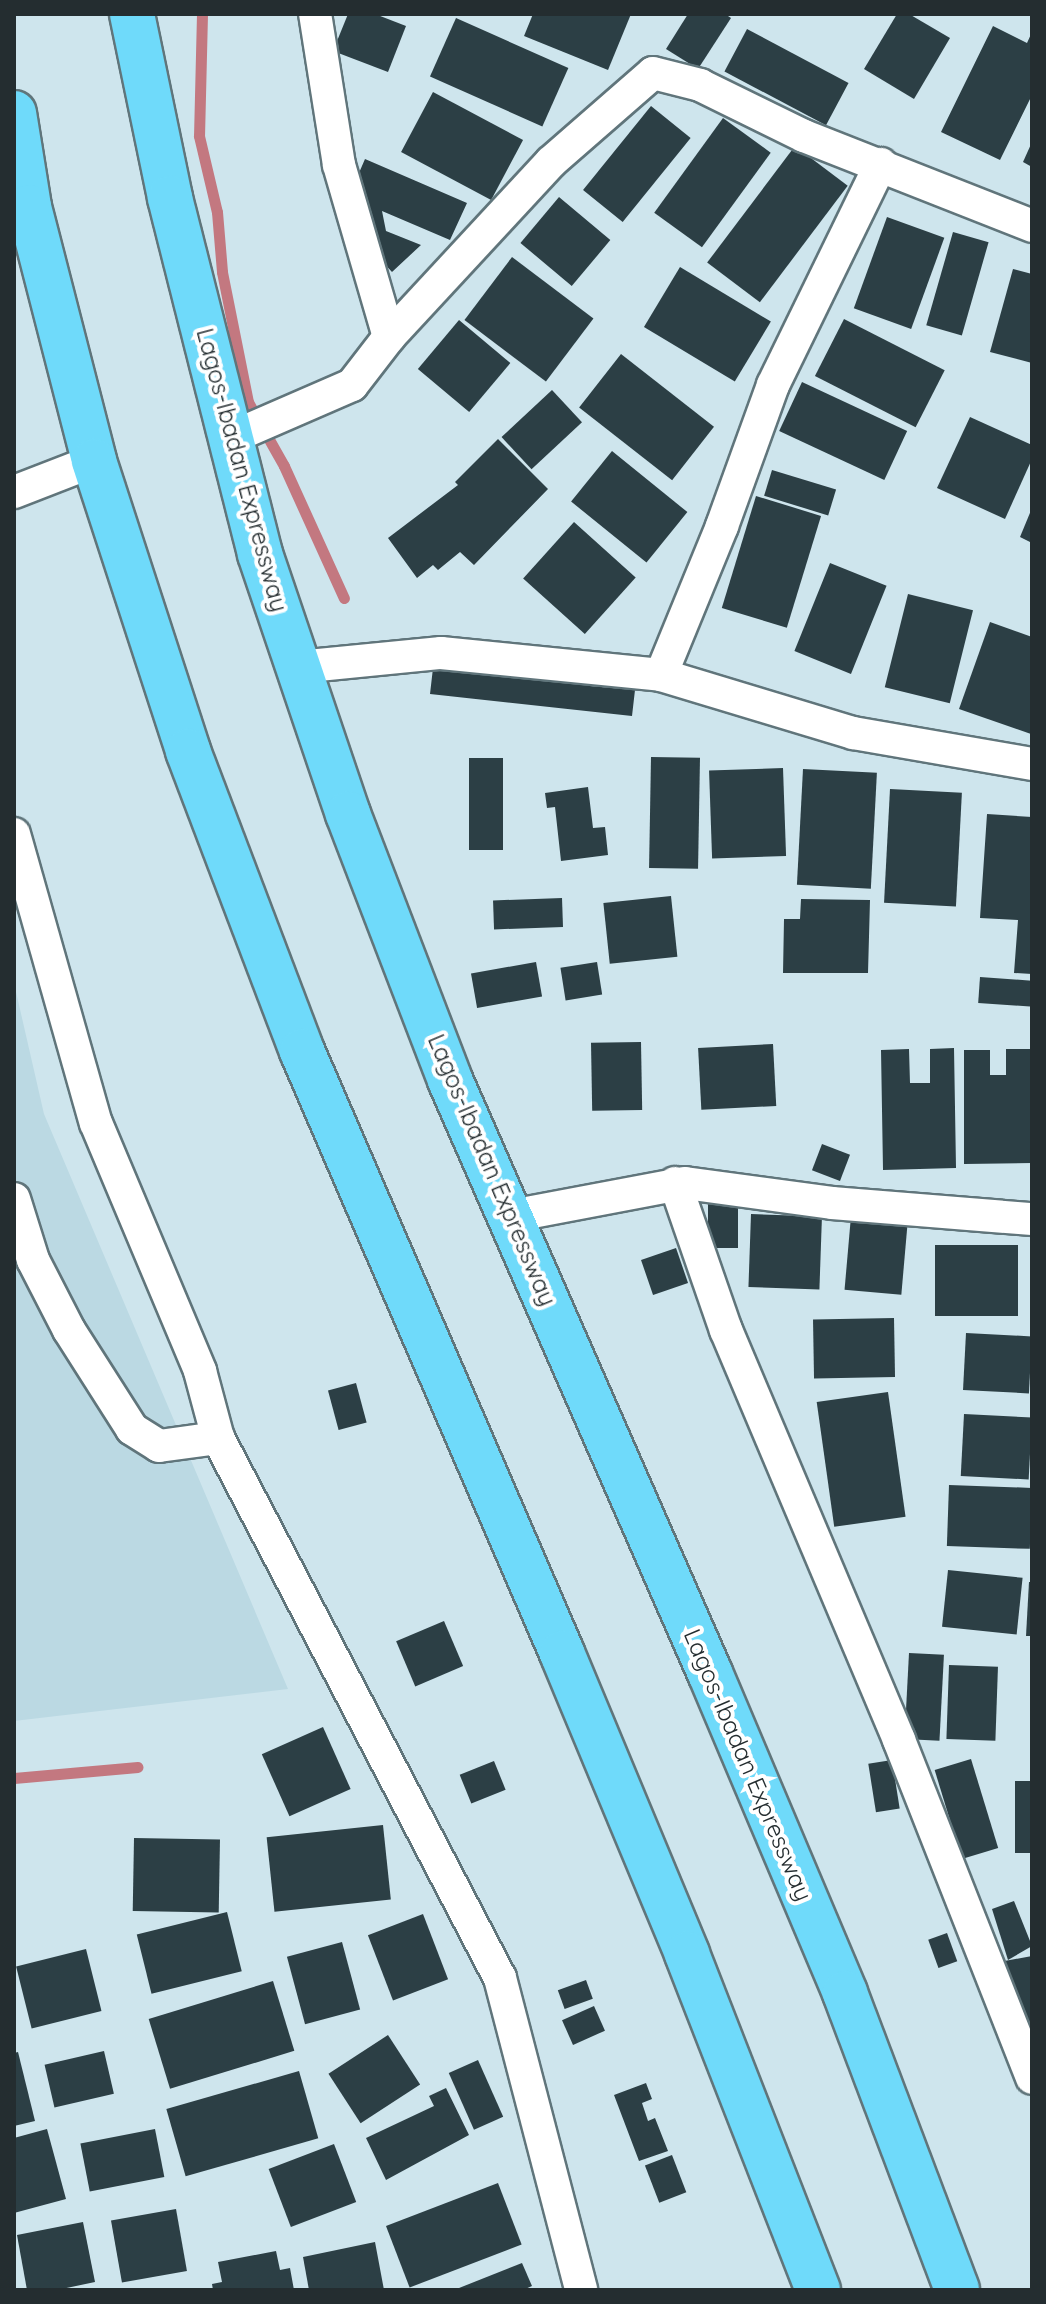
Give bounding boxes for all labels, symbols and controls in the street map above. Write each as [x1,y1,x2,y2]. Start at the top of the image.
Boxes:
street label: Lagos-Ibadan Expressway [190,325,294,615]
street label: Lagos-Ibadan Expressway [422,1030,562,1310]
street label: Lagos-Ibadan Expressway [678,1625,818,1905]

